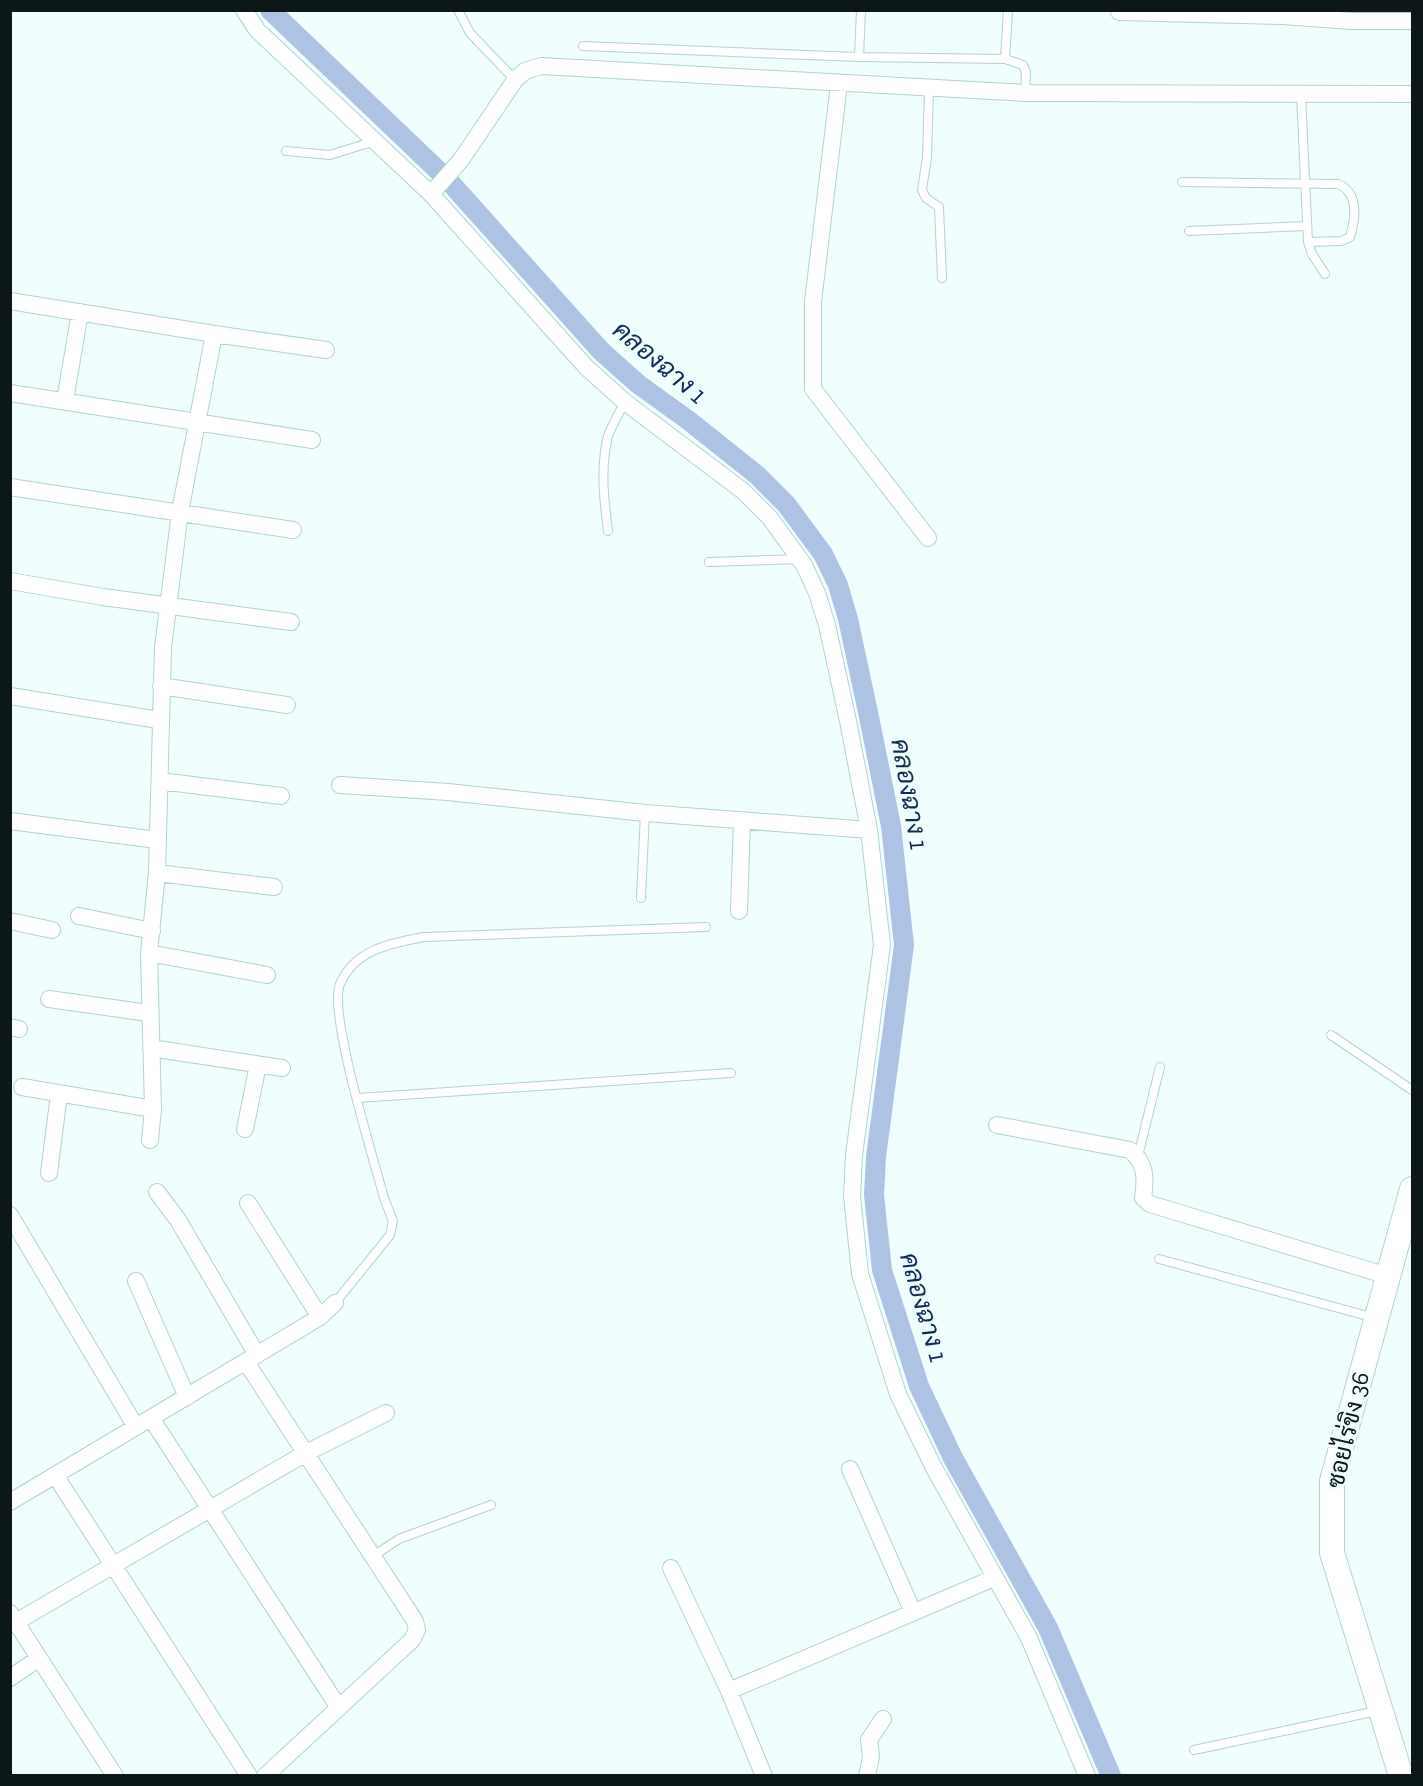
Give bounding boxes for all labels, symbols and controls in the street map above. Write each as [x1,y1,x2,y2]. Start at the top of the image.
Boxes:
water label: คลองฉาง 1 [607,314,713,410]
water label: คลองฉาง 1 [884,736,936,852]
water label: คลองฉาง 1 [893,1249,955,1365]
street label: ซอยไร่ขิง 36 [1319,1369,1375,1491]

